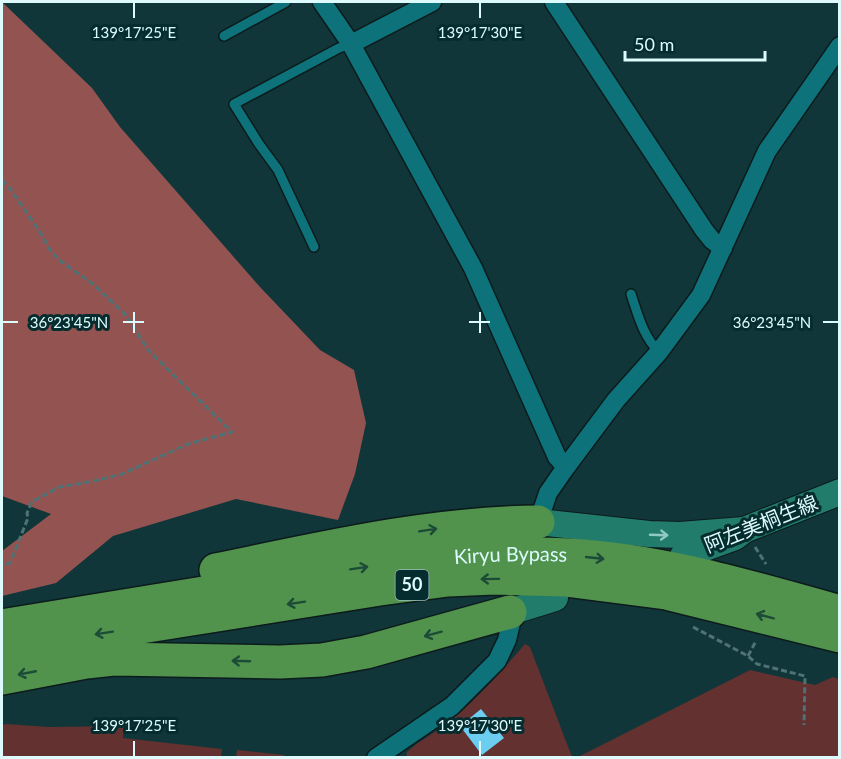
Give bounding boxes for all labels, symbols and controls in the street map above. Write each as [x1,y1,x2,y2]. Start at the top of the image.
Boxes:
text: 139°17'25"E [92,23,176,41]
text: 139°17'30"E [438,23,522,41]
scale bar [625,24,764,62]
text: 50 m [634,33,674,55]
text: 36°23'45"N [30,313,108,331]
text: 36°23'45"N [733,313,811,331]
street label: 阿左美桐生線 [700,489,821,557]
one-way arrow [418,524,438,535]
one-way arrow [648,529,668,540]
street label: Kiryu Bypass [453,541,568,568]
one-way arrow [585,553,605,564]
one-way arrow [349,562,369,573]
road number: 50 [396,570,428,600]
one-way arrow [480,573,500,584]
one-way arrow [287,597,307,608]
one-way arrow [756,610,775,622]
one-way arrow [94,628,114,639]
one-way arrow [424,629,443,641]
one-way arrow [232,655,252,667]
one-way arrow [17,668,37,679]
text: 139°17'25"E [92,716,176,734]
text: 139°17'30"E [438,716,522,734]

